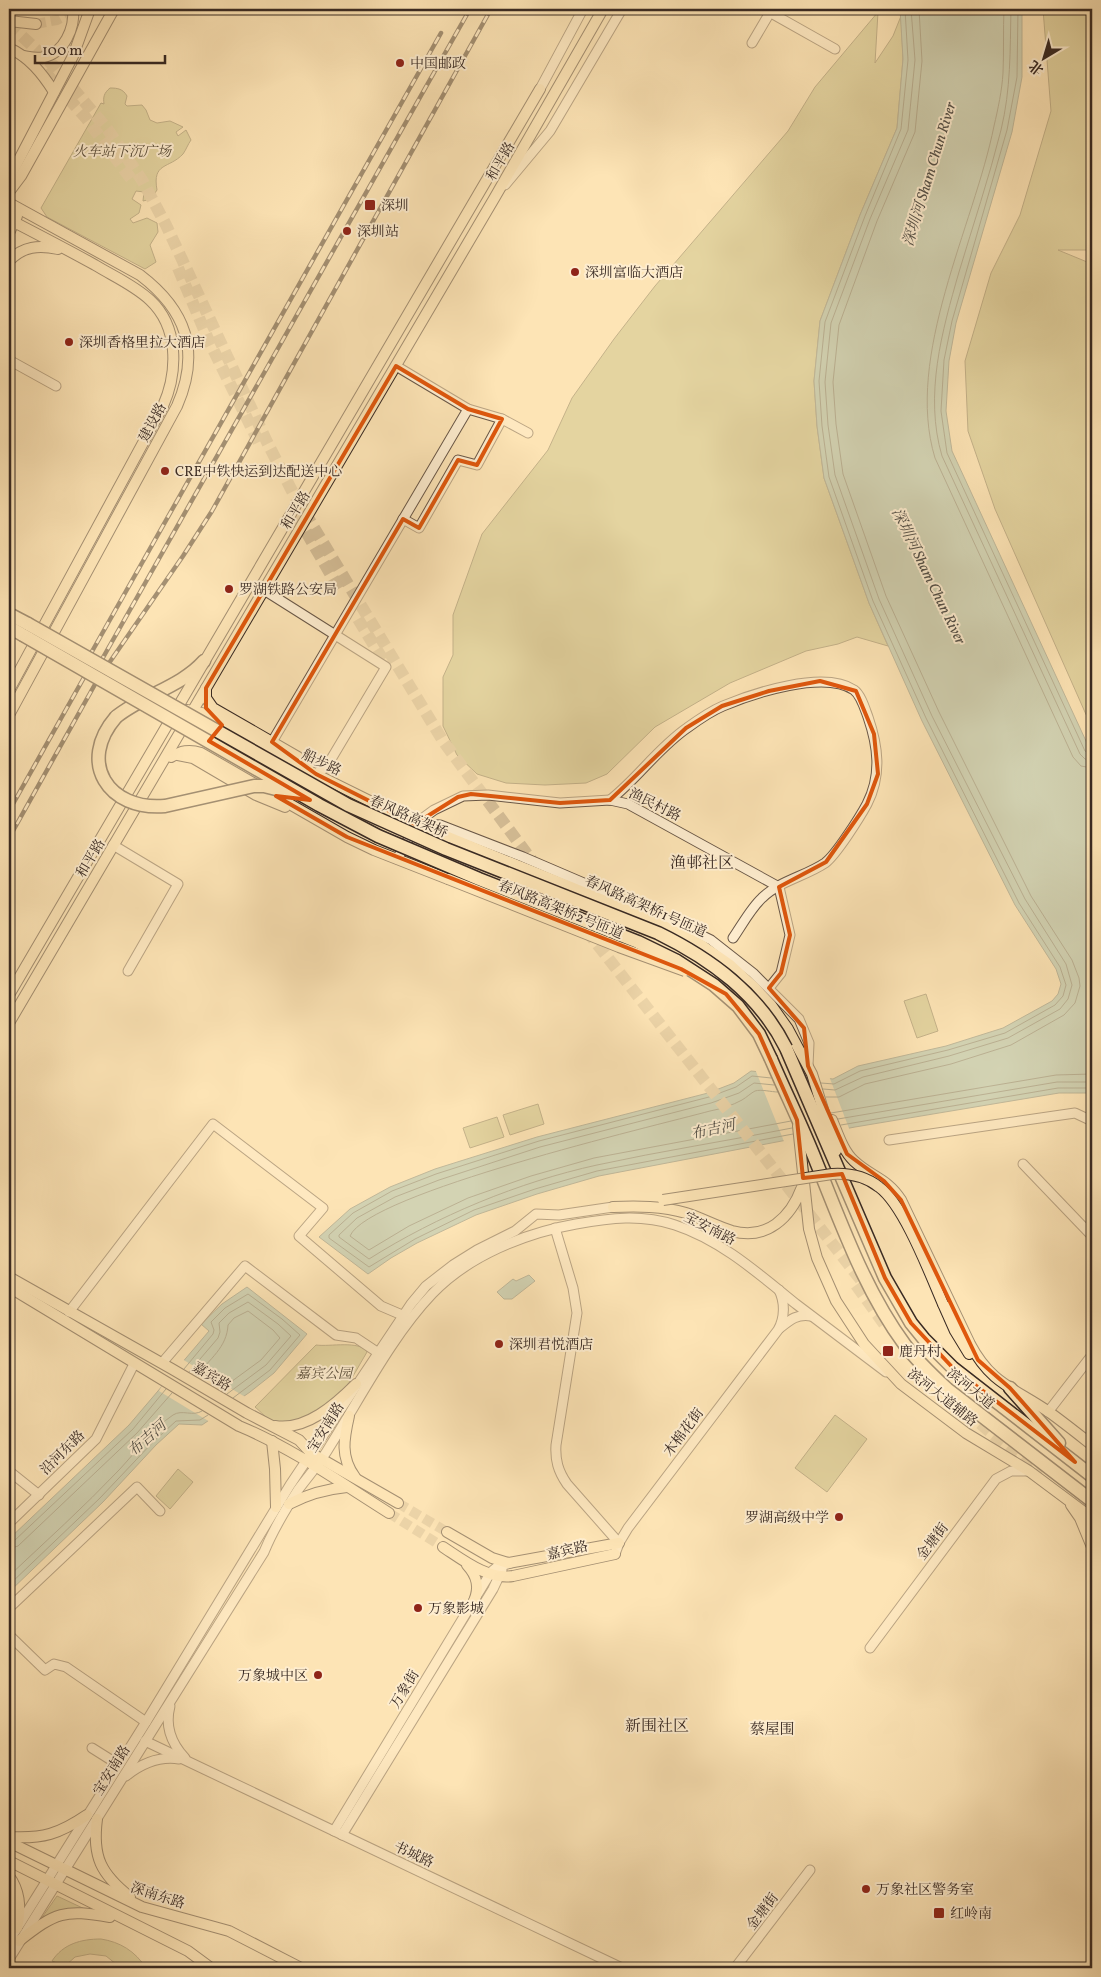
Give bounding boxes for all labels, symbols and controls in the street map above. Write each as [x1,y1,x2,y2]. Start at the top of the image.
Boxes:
scale bar [35,32,165,64]
north arrow [1018,32,1068,82]
text: 100 m [42,41,82,62]
place label: 中国邮政 [410,55,466,74]
text: 北 [1026,55,1048,79]
marker: 中国邮政 [394,57,406,69]
water label: 深圳河 Sham Chun River [899,100,962,249]
street label: 和平路 [483,139,520,185]
park label: 火车站下沉广场 [73,143,172,162]
place label: 深圳 [381,197,409,216]
marker: 深圳 [363,198,377,212]
place label: 深圳站 [357,223,399,242]
marker: 深圳站 [341,225,353,237]
place label: 深圳富临大酒店 [585,264,683,283]
marker: 深圳富临大酒店 [569,266,581,278]
place label: 深圳香格里拉大酒店 [79,334,205,353]
marker: 深圳香格里拉大酒店 [63,336,75,348]
street label: 建设路 [135,400,172,446]
place label: CRE中铁快运到达配送中心 [175,463,342,482]
marker: CRE中铁快运到达配送中心 [159,465,171,477]
street label: 和平路 [277,488,315,534]
water label: 深圳河 Sham Chun River [885,505,970,649]
place label: 罗湖铁路公安局 [239,581,337,600]
marker: 罗湖铁路公安局 [223,583,235,595]
street label: 船步路 [298,746,344,781]
street label: 渔民村路 [625,785,684,826]
street label: 春风路高架桥 [366,792,451,843]
street label: 和平路 [72,836,110,882]
district label: 渔邨社区 [670,853,734,875]
street label: 春风路高架桥1号匝道 [581,872,709,943]
street label: 春风路高架桥2号匝道 [495,877,626,944]
water label: 布吉河 [689,1114,741,1146]
street label: 宝安南路 [680,1208,739,1251]
place label: 深圳君悦酒店 [509,1336,593,1355]
marker: 深圳君悦酒店 [493,1338,505,1350]
place label: 鹿丹村 [899,1343,941,1362]
marker: 鹿丹村 [881,1344,895,1358]
street label: 嘉宾路 [188,1358,234,1396]
street label: 滨河大道 [942,1364,998,1414]
park label: 嘉宾公园 [296,1365,354,1384]
street label: 滨河大道辅路 [903,1365,981,1432]
street label: 宝安南路 [303,1399,349,1457]
street label: 木棉花街 [660,1405,709,1461]
water label: 布吉河 [124,1414,174,1462]
street label: 沿河东路 [37,1427,90,1480]
place label: 罗湖高级中学 [745,1509,829,1528]
marker: 罗湖高级中学 [833,1511,845,1523]
street label: 金塘街 [913,1519,953,1564]
street label: 嘉宾路 [545,1537,590,1565]
place label: 万象影城 [428,1600,484,1619]
marker: 万象影城 [412,1602,424,1614]
place label: 万象城中区 [238,1667,308,1686]
street label: 万象街 [386,1667,424,1713]
marker: 万象城中区 [312,1669,324,1681]
district label: 新围社区 [625,1716,689,1738]
district label: 蔡屋围 [749,1720,795,1741]
street label: 宝安南路 [89,1742,135,1800]
street label: 书城路 [390,1838,436,1873]
street label: 深南东路 [128,1879,187,1914]
place label: 万象社区警务室 [876,1881,974,1900]
marker: 万象社区警务室 [860,1883,872,1895]
street label: 金塘街 [743,1889,783,1934]
place label: 红岭南 [950,1905,992,1924]
marker: 红岭南 [932,1906,946,1920]

